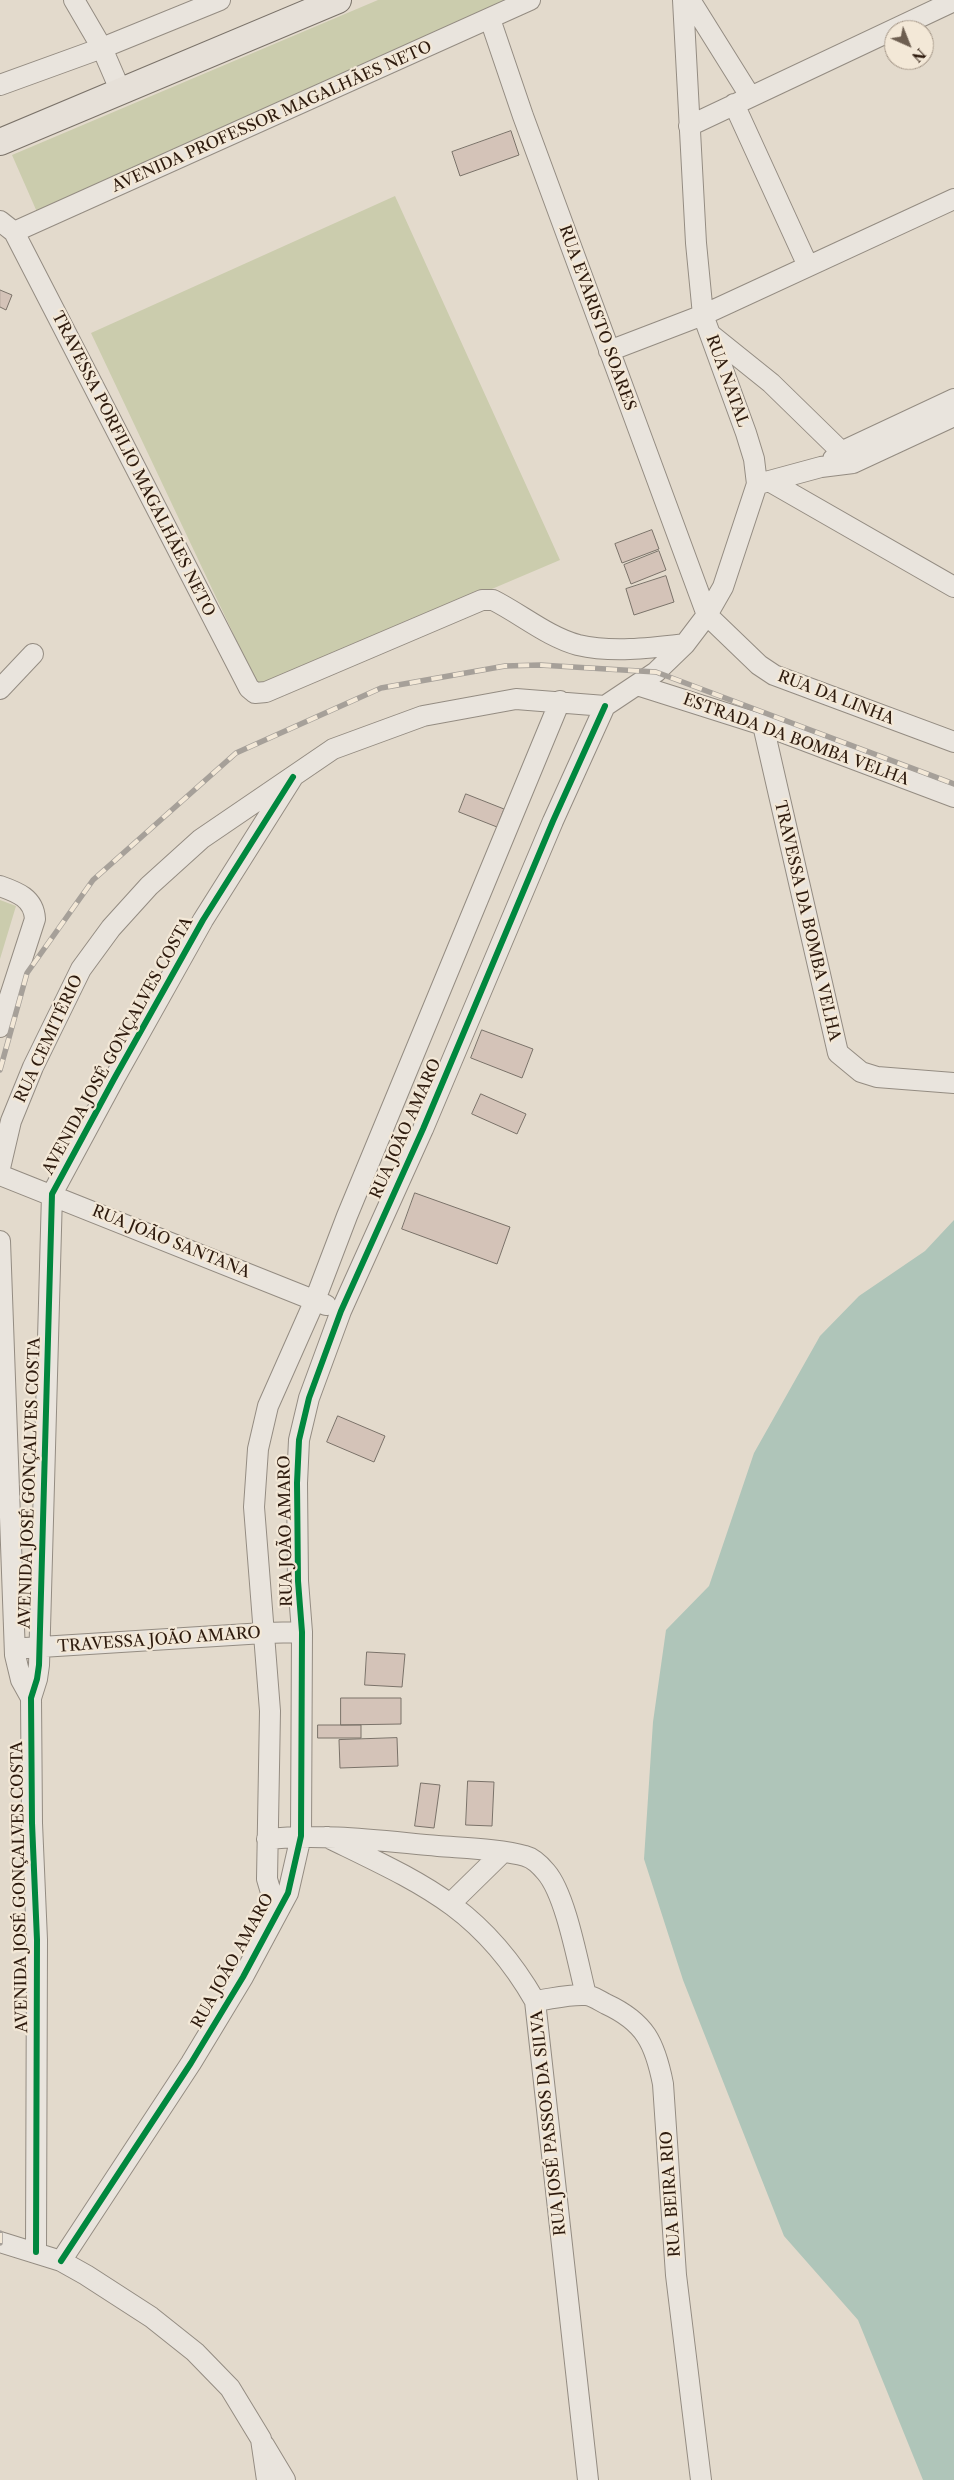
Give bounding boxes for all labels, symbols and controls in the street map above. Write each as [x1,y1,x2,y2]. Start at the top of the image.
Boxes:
north arrow [884,20,934,70]
street label: AVENIDA PROFESSOR MAGALHÃES NETO [109,37,435,197]
text: N [908,44,929,66]
street label: RUA EVARISTO SOARES [554,223,640,413]
street label: TRAVESSA PORFILIO MAGALHÃES NETO [47,308,219,620]
street label: RUA NATAL [702,332,752,430]
street label: RUA DA LINHA [775,667,897,729]
street label: ESTRADA DA BOMBA VELHA [680,690,912,790]
street label: TRAVESSA DA BOMBA VELHA [770,799,844,1043]
street label: AVENIDA JOSÉ GONÇALVES COSTA [39,914,197,1178]
street label: RUA CEMITÉRIO [11,972,87,1106]
street label: RUA JOÃO AMARO [366,1056,446,1202]
street label: RUA JOÃO SANTANA [89,1201,253,1283]
street label: AVENIDA JOSÉ GONÇALVES COSTA [15,1337,45,1629]
street label: RUA JOÃO AMARO [275,1455,297,1607]
street label: TRAVESSA JOÃO AMARO [57,1623,261,1657]
street label: AVENIDA JOSÉ GONÇALVES COSTA [8,1741,32,2033]
street label: RUA JOÃO AMARO [188,1890,278,2032]
street label: RUA JOSÉ PASSOS DA SILVA [528,2009,570,2237]
street label: RUA BEIRA RIO [657,2130,685,2258]

